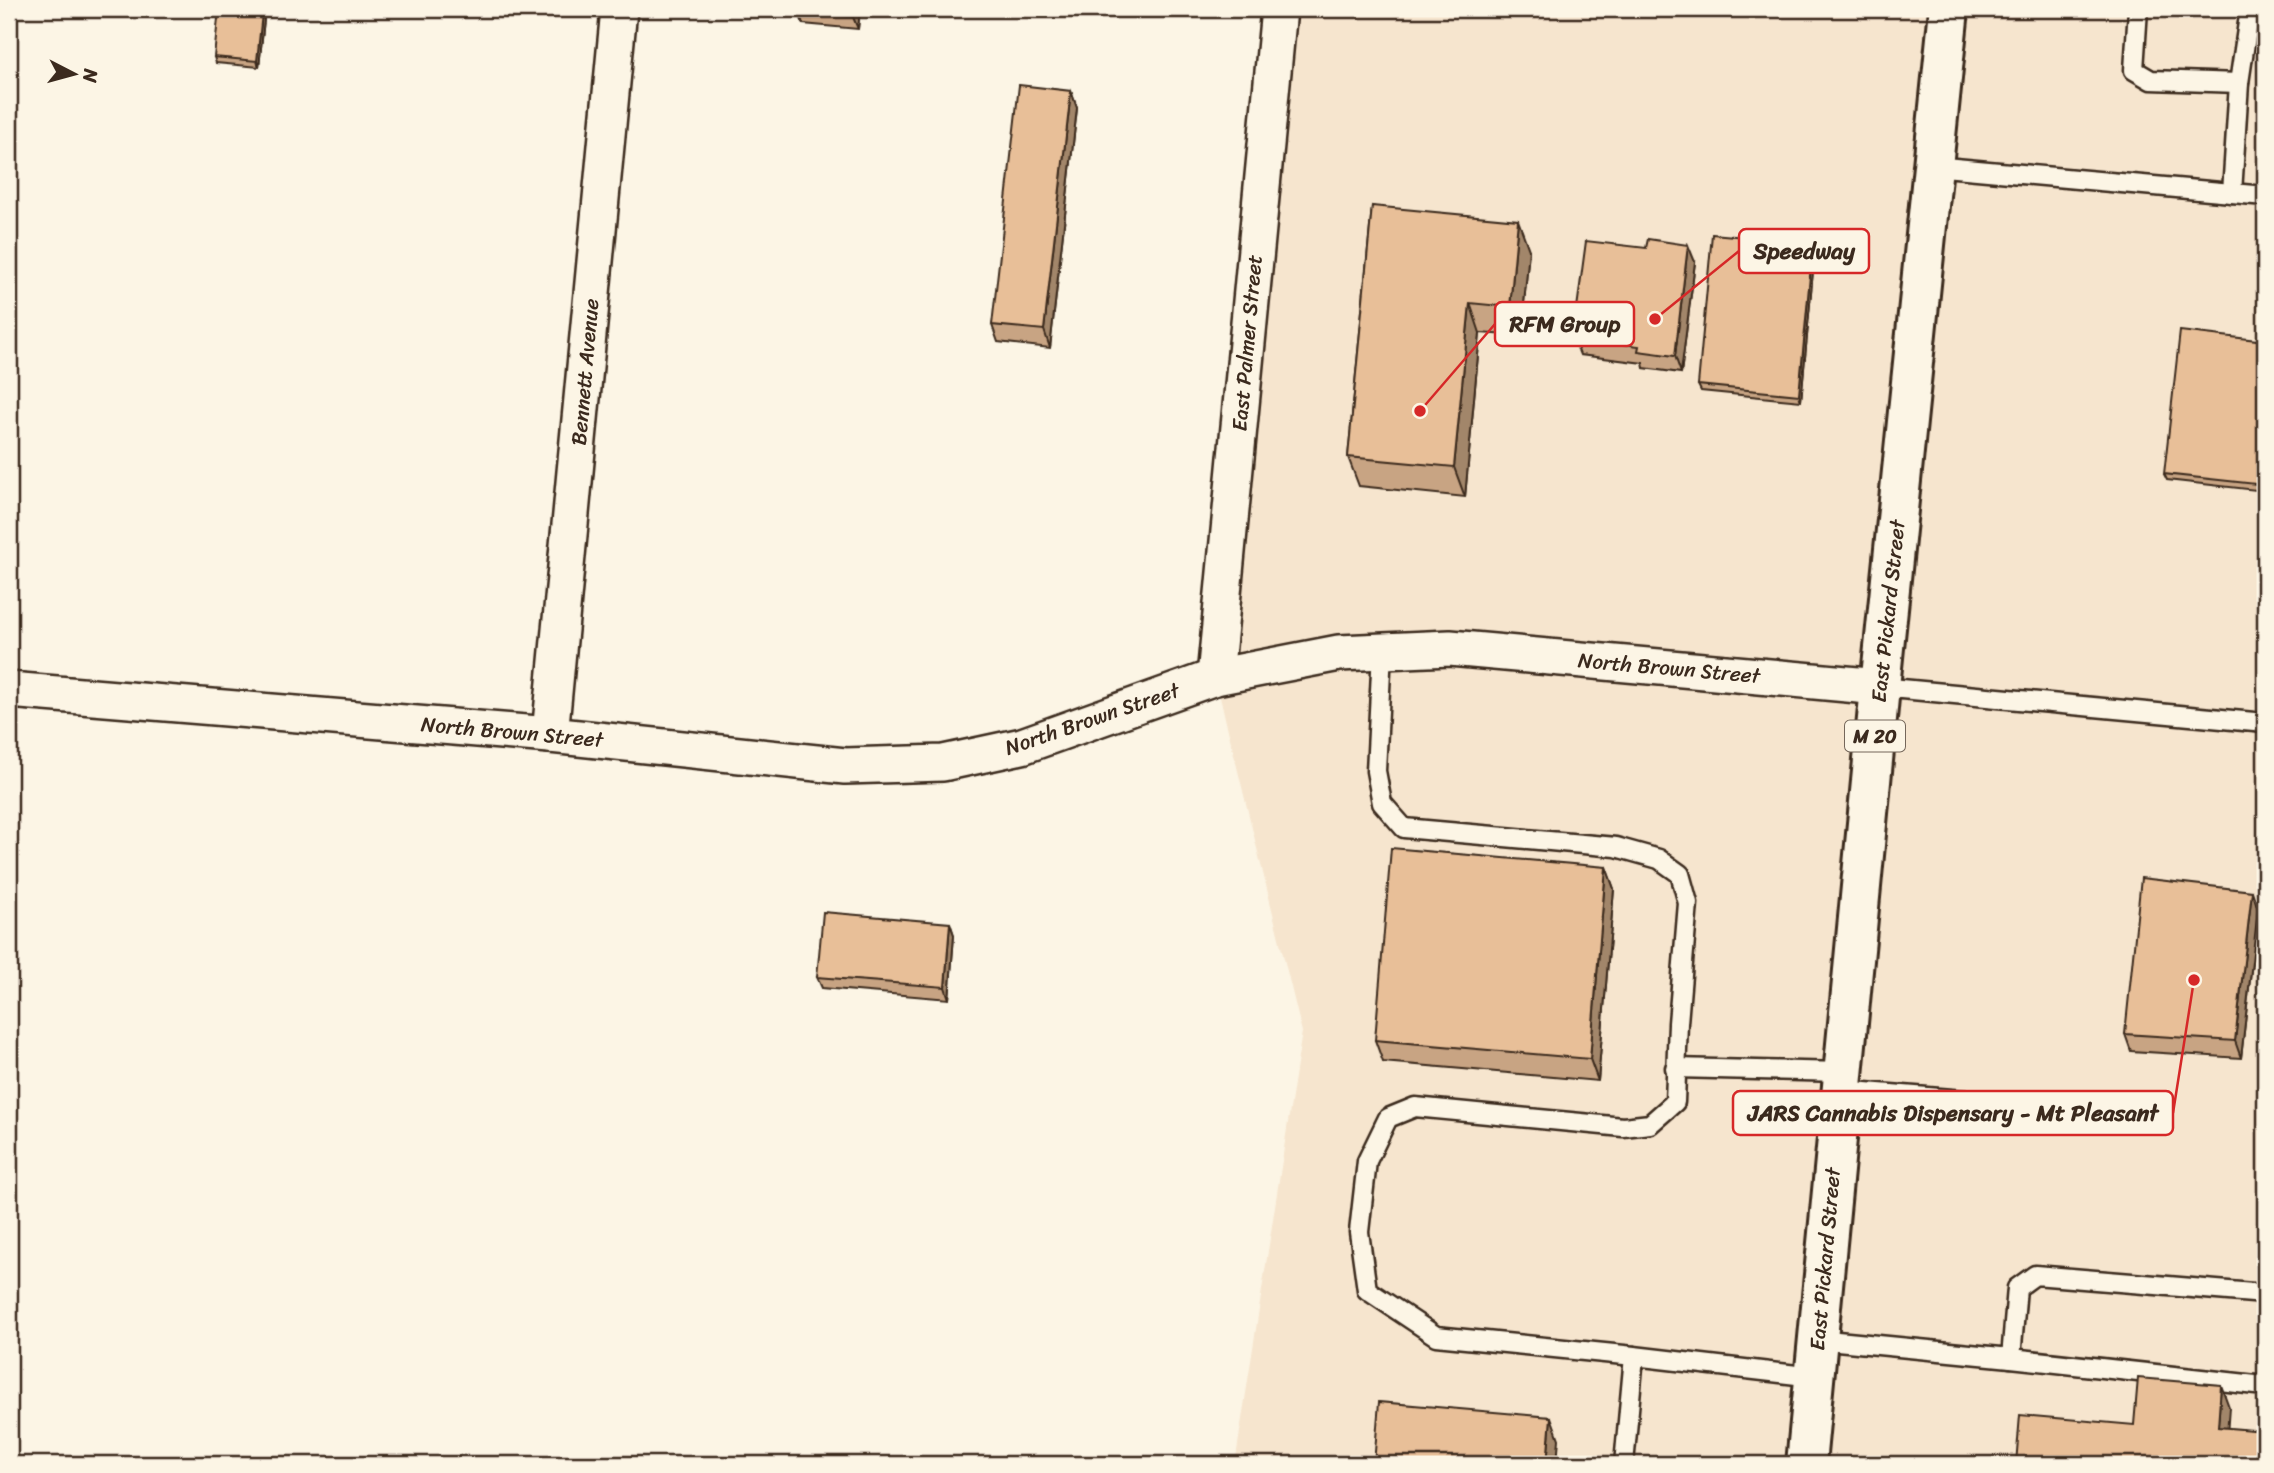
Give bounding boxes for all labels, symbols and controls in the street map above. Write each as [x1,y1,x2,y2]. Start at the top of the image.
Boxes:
north arrow [38,38,108,108]
text: N [73,66,108,85]
callout: Speedway [1739,229,1869,273]
text: Speedway [1752,231,1856,272]
street label: East Palmer Street [1220,253,1274,433]
street label: Bennett Avenue [560,297,610,447]
callout: RFM Group [1495,302,1634,346]
text: RFM Group [1509,304,1621,345]
street label: East Pickard Street [1860,516,1917,704]
street label: North Brown Street [1576,641,1763,695]
street label: North Brown Street [999,671,1186,767]
street label: North Brown Street [419,705,606,759]
road number: M 20 [1845,720,1905,751]
callout: JARS Cannabis Dispensary - Mt Pleasant [1733,1091,2173,1135]
text: JARS Cannabis Dispensary - Mt Pleasant [1746,1093,2160,1134]
street label: East Pickard Street [1798,1164,1852,1352]

